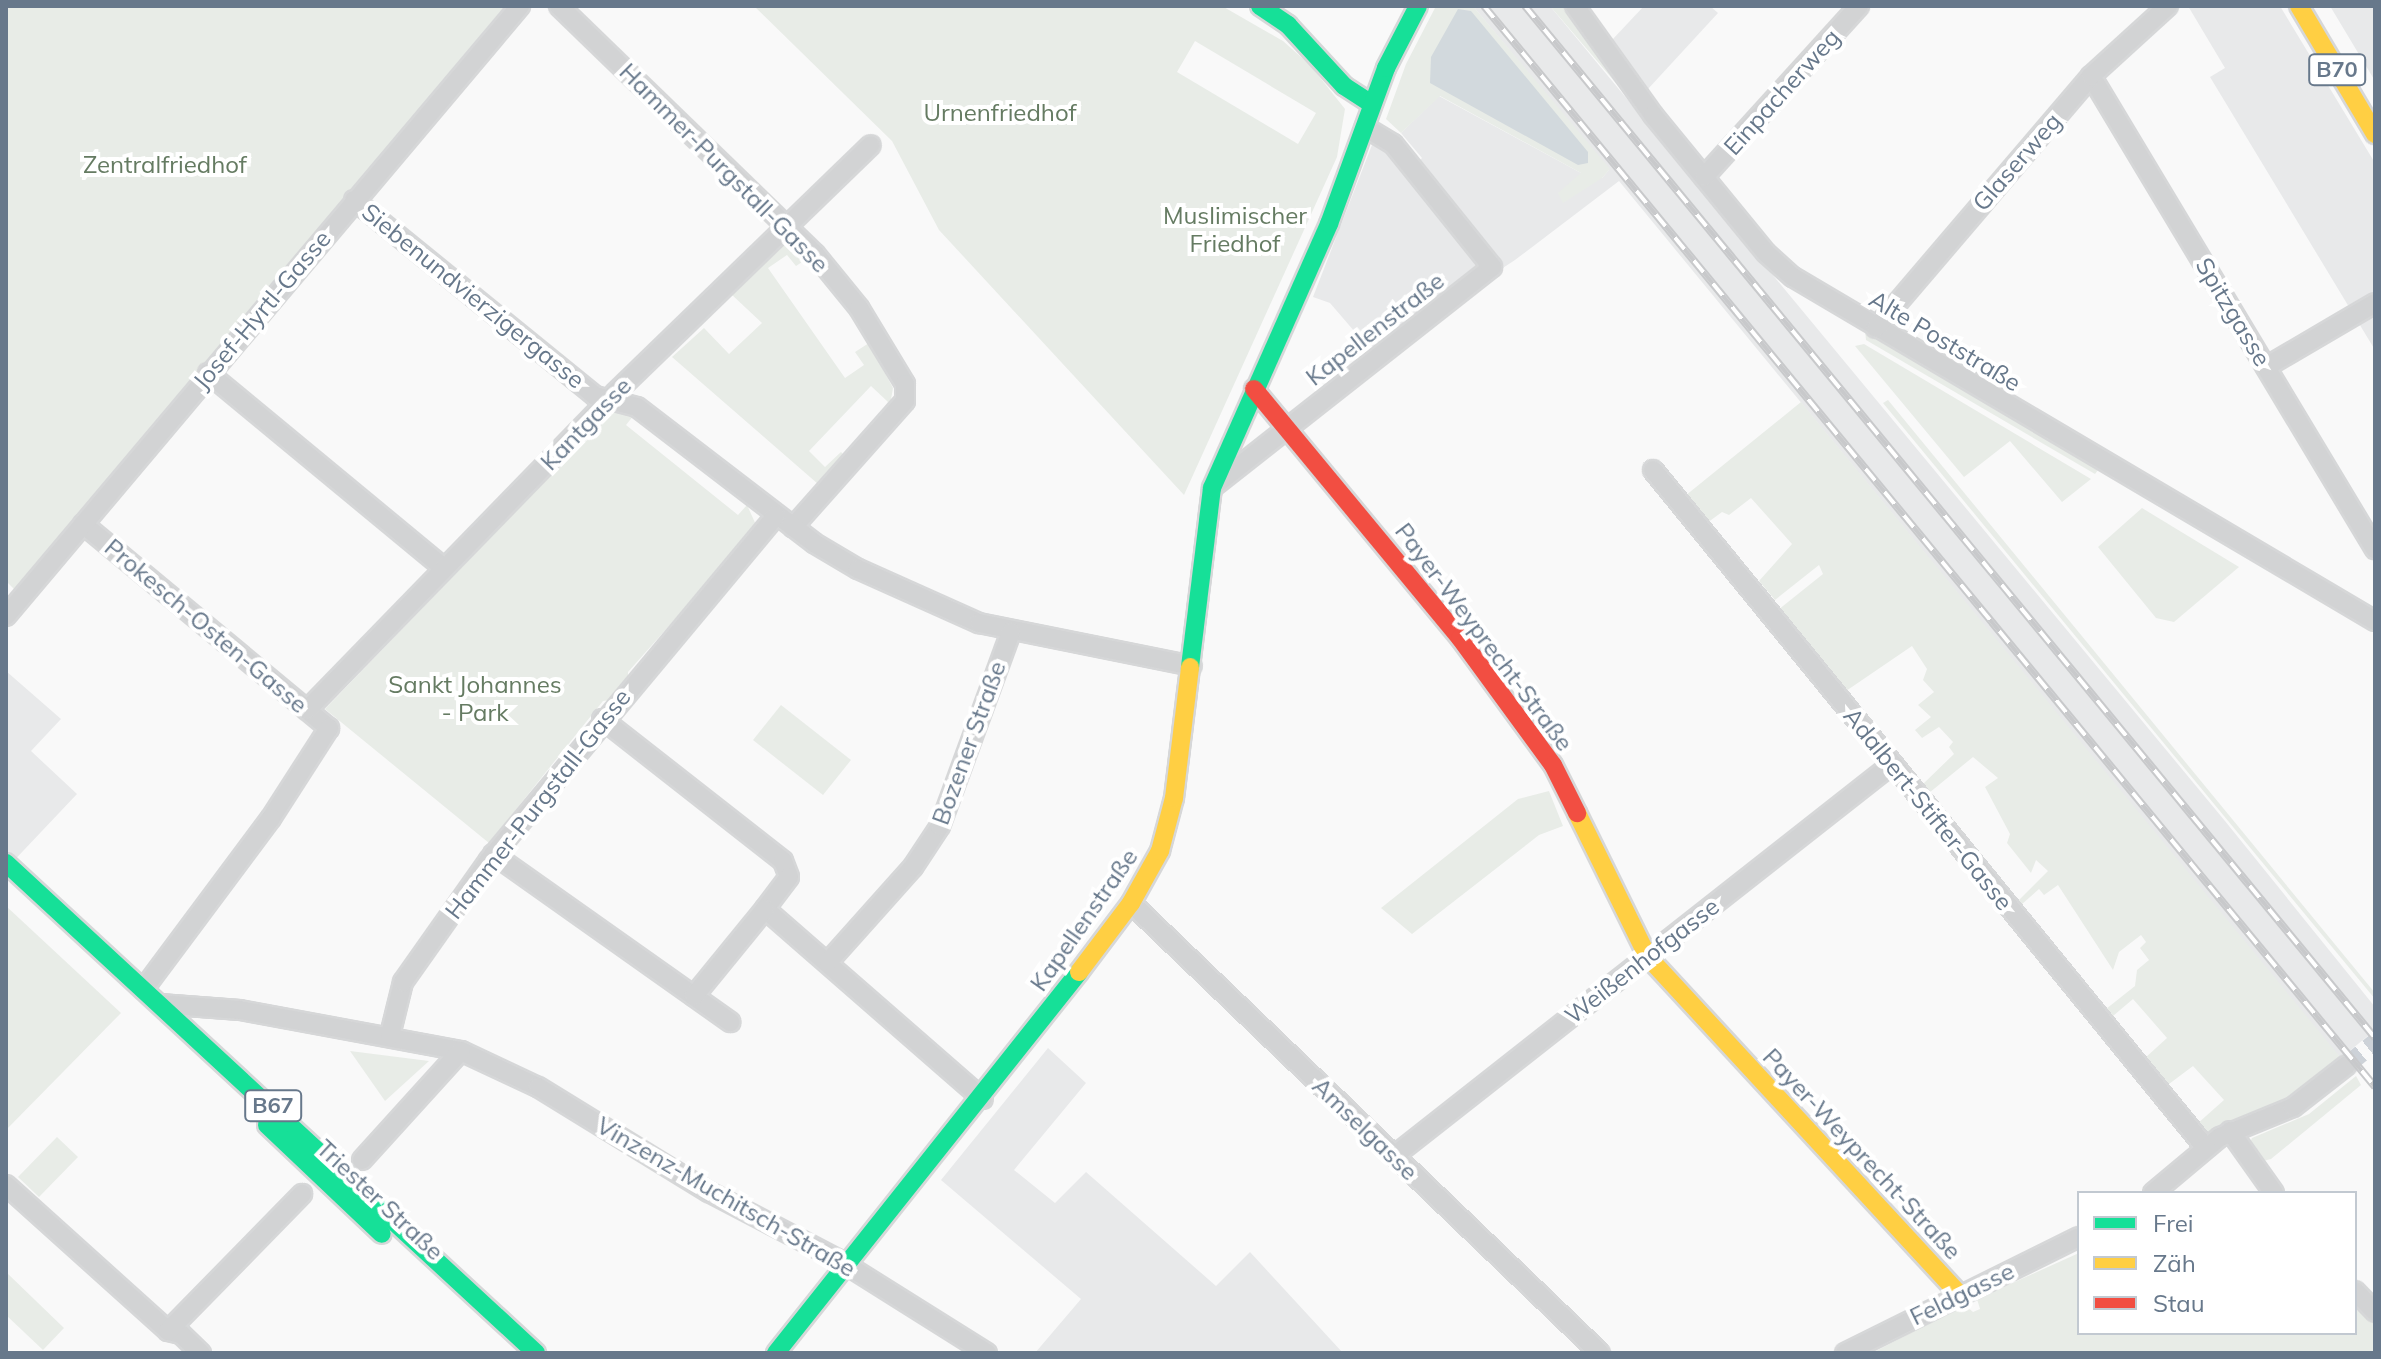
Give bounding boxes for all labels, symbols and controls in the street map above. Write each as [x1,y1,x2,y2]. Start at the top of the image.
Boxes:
street label: Einpacherweg [1718,23,1846,161]
road number: B70 [2307,52,2367,88]
street label: Hammer-Purgstall-Gasse [613,57,835,279]
park label: Urnenfriedhof [923,99,1077,127]
street label: Glaserweg [1967,107,2067,217]
park label: Zentralfriedhof [83,151,247,179]
street label: Siebenundvierzigergasse [356,197,590,395]
park label: Muslimischer Friedhof [1163,202,1307,258]
street label: Josef-Hyrtl-Gasse [187,225,337,395]
street label: Spitzgasse [2189,253,2277,371]
street label: Kapellenstraße [1300,266,1450,392]
street label: Alte Poststraße [1864,285,2026,397]
street label: Kantgasse [535,372,637,476]
street label: Payer-Weyprecht-Straße [1389,517,1579,757]
street label: Prokesch-Osten-Gasse [99,533,313,719]
street label: Bozener Straße [926,657,1012,829]
park label: Sankt Johannes - Park [388,671,562,727]
street label: Hammer-Purgstall-Gasse [439,683,637,925]
street label: Adalbert-Stifter-Gasse [1838,702,2018,916]
street label: Kapellenstraße [1024,843,1144,997]
street label: Weißenhofgasse [1559,892,1725,1030]
street label: Payer-Weyprecht-Straße [1757,1043,1967,1265]
street label: Amselgasse [1306,1072,1424,1186]
road number: B67 [243,1088,303,1124]
street label: Vinzenz-Muchitsch-Straße [591,1111,861,1283]
street label: Triester Straße [311,1134,449,1266]
legend [2077,1191,2357,1335]
text: Frei [2153,1208,2194,1238]
text: Zäh [2153,1248,2196,1278]
street label: Feldgasse [1905,1257,2019,1331]
text: Stau [2153,1288,2205,1318]

